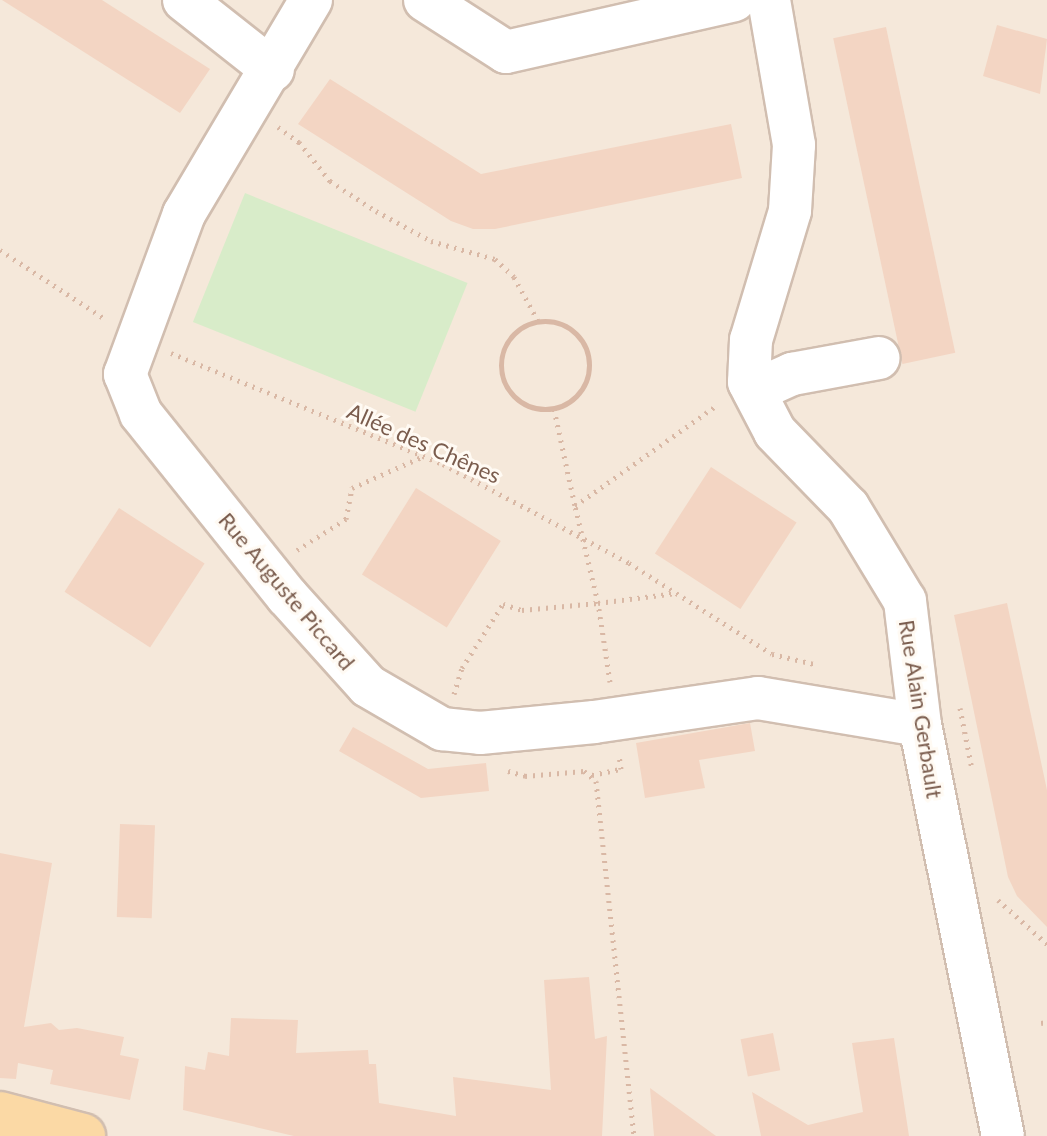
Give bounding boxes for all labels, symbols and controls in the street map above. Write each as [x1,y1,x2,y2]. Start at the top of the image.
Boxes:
street label: Allée des Chênes [343,397,505,489]
street label: Rue Auguste Piccard [213,507,361,675]
street label: Rue Alain Gerbault [894,617,948,801]

